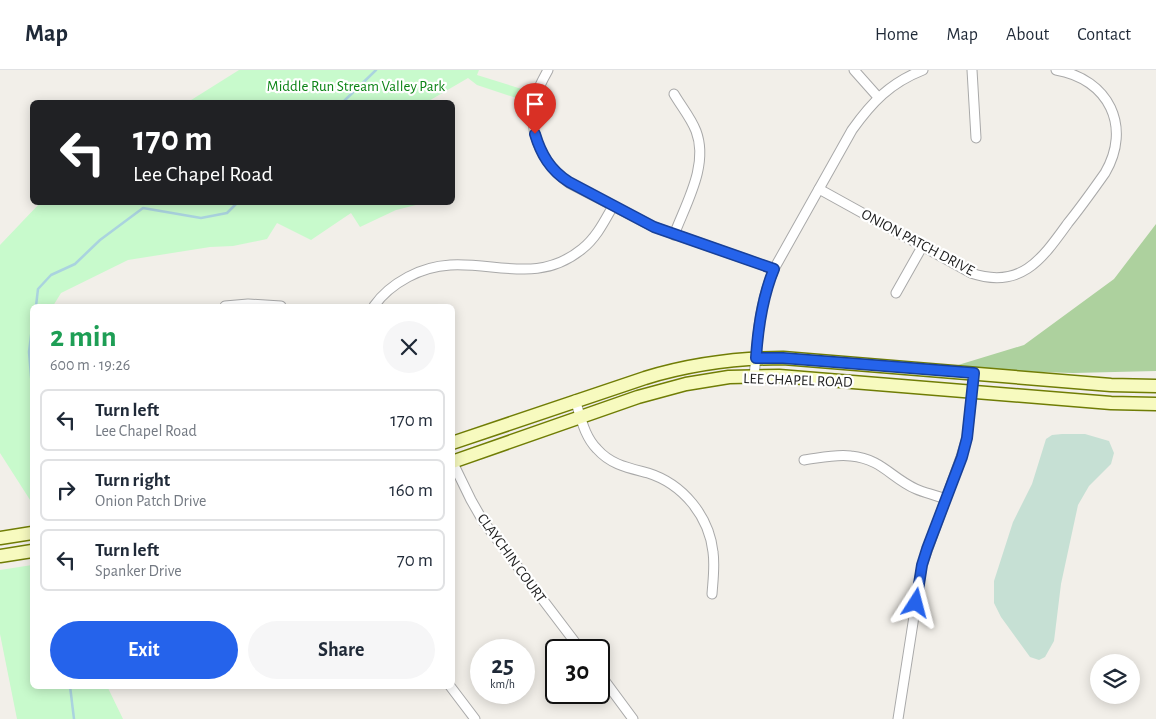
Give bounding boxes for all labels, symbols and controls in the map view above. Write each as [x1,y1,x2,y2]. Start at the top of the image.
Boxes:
text: Map [25,22,68,46]
text: Home [875,26,918,44]
text: Map [946,26,978,44]
text: About [1006,26,1049,44]
text: Contact [1077,26,1131,44]
park label: Middle Run Stream Valley Park [267,79,445,94]
pin [514,83,556,134]
icon: arrive [521,90,549,118]
icon: left [50,120,115,185]
text: 170 m [133,122,213,157]
text: Lee Chapel Road [133,163,273,185]
street label: ONION PATCH DRIVE [859,206,977,279]
button: close [383,321,435,373]
text: 2 min [50,322,117,352]
text: 600 m · 19:26 [50,357,130,373]
street label: LEE CHAPEL ROAD [743,371,853,390]
text: Turn left [95,401,159,420]
icon: left [52,406,80,434]
text: 170 m [390,411,433,430]
text: Lee Chapel Road [95,423,197,439]
text: Turn right [95,471,170,490]
icon: right [52,476,80,504]
text: 160 m [389,481,433,500]
text: Onion Patch Drive [95,493,206,509]
street label: CLAYCHIN COURT [474,511,549,606]
text: Turn left [95,541,159,560]
icon: left [52,546,80,574]
text: 70 m [397,551,433,570]
text: Spanker Drive [95,563,182,579]
position arrow [889,576,941,628]
button: Exit [50,621,238,679]
button: Share [248,621,435,679]
speed limit sign: 30 [545,639,610,704]
text: 25 [491,653,514,678]
map controls [1090,654,1140,704]
button: layers [1090,654,1140,704]
text: km/h [490,678,515,690]

